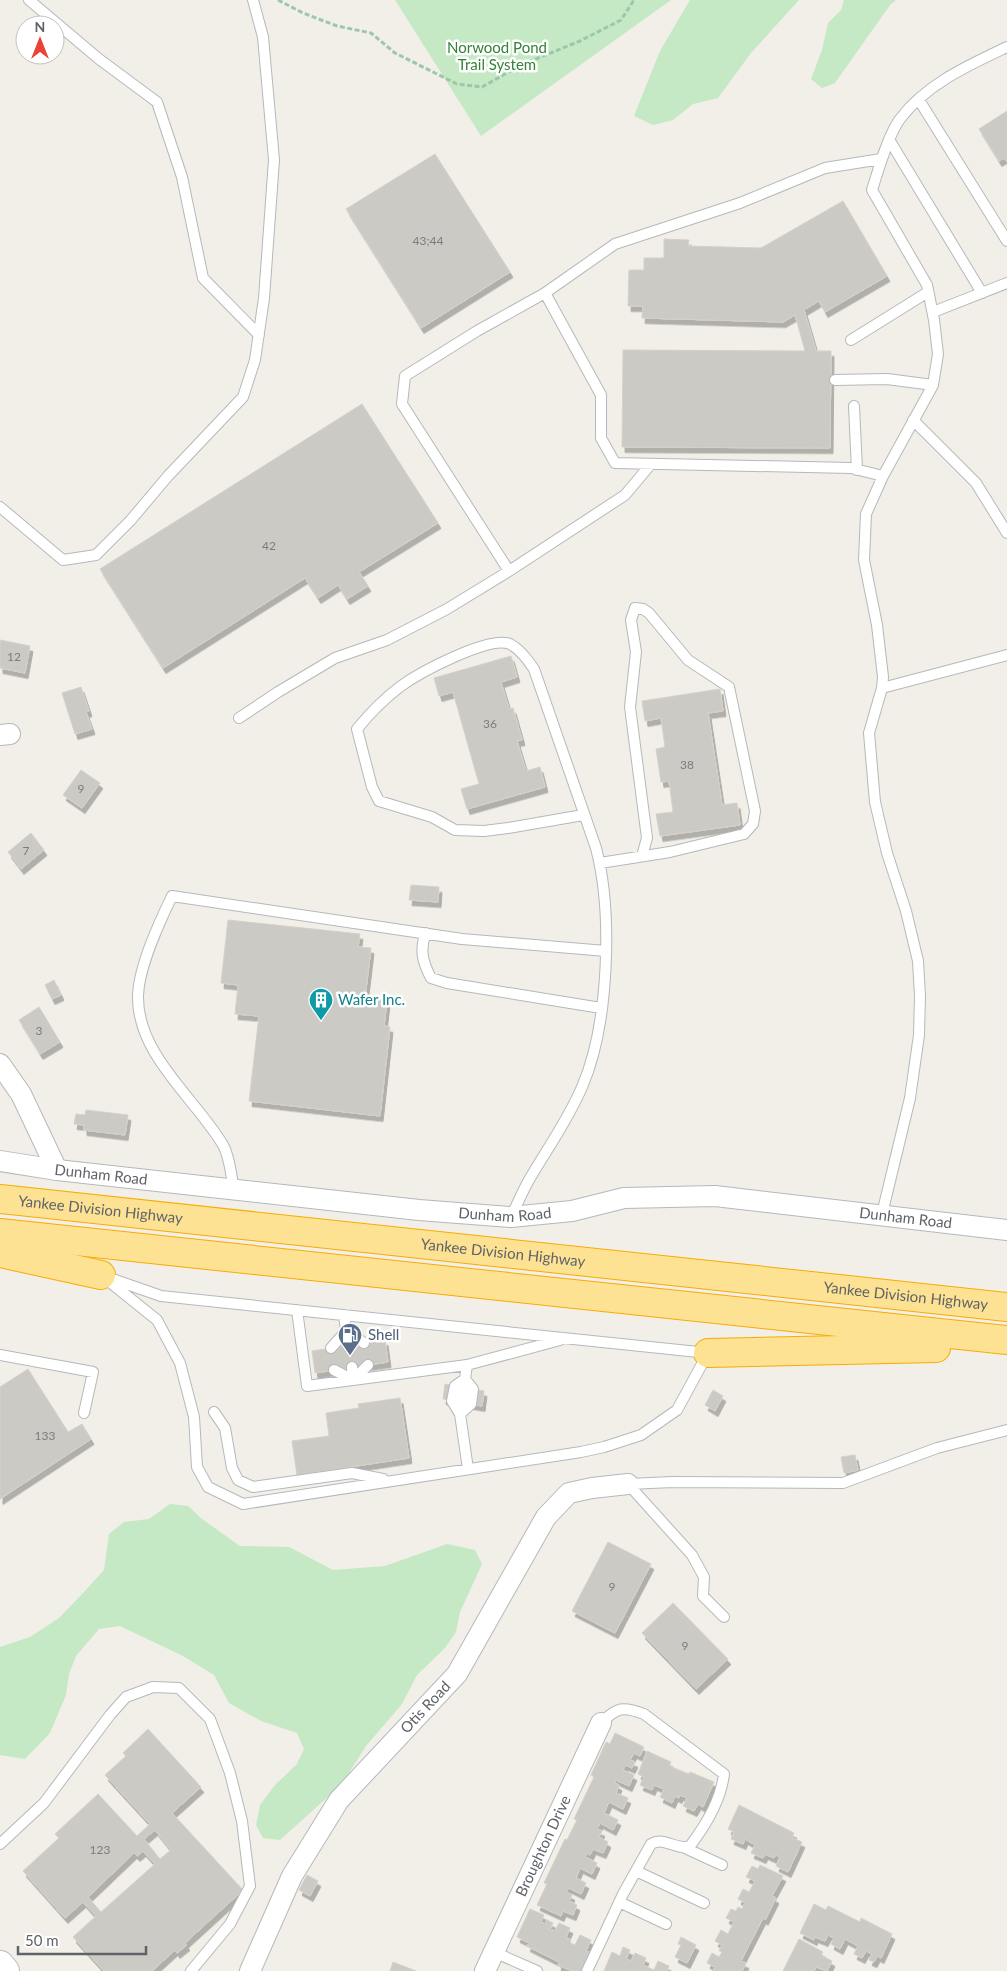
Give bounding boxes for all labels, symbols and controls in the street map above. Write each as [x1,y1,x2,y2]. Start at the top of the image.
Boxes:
north arrow [15,15,65,65]
text: N [35,18,45,35]
park label: Norwood Pond Trail System [447,38,547,73]
house number: 43;44 [413,233,444,248]
house number: 42 [262,538,276,553]
house number: 12 [7,649,21,664]
house number: 36 [483,716,497,731]
house number: 38 [680,757,694,772]
house number: 9 [78,781,85,796]
house number: 7 [23,843,30,858]
building icon: Wafer Inc. [308,987,334,1021]
place label: Wafer Inc. [338,990,405,1008]
house number: 3 [36,1023,43,1038]
street label: Dunham Road [54,1160,149,1188]
street label: Yankee Division Highway [17,1191,184,1227]
street label: Dunham Road [458,1203,552,1225]
street label: Dunham Road [858,1203,953,1232]
street label: Yankee Division Highway [420,1234,587,1270]
street label: Yankee Division Highway [823,1277,989,1313]
fuel station icon: Shell [337,1322,363,1356]
place label: Shell [368,1325,399,1343]
house number: 133 [35,1428,55,1443]
house number: 9 [609,1579,616,1594]
house number: 9 [682,1638,689,1653]
street label: Otis Road [396,1677,454,1737]
street label: Broughton Drive [511,1792,574,1899]
house number: 123 [90,1842,110,1857]
scale bar [18,1924,145,1956]
text: 50 m [25,1931,59,1949]

